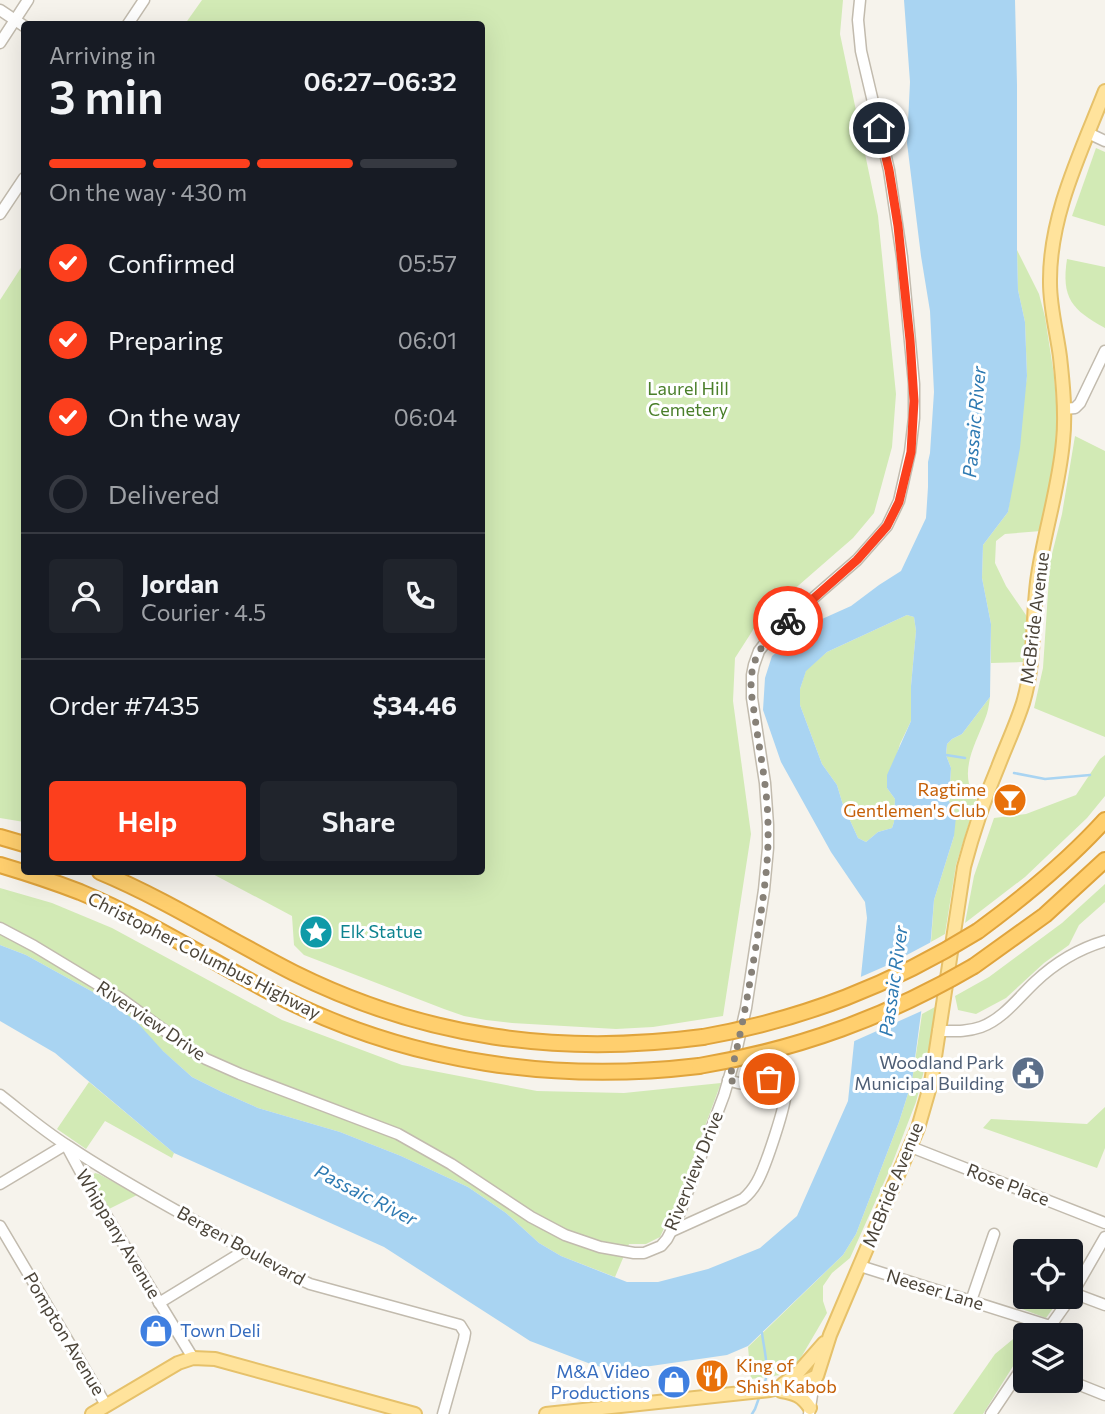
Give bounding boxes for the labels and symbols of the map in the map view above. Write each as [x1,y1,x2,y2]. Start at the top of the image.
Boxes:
pin [849,98,909,158]
water label: Passaic River [957,364,990,479]
park label: Laurel Hill Cemetery [647,377,729,420]
street label: McBride Avenue [1015,551,1053,685]
courier [753,586,823,656]
place label: Ragtime Gentlemen's Club [843,778,986,821]
bar icon: Ragtime Gentlemen's Club [991,781,1029,819]
street label: Christopher Columbus Highway [84,887,324,1024]
place icon: Elk Statue [297,913,335,951]
place label: Elk Statue [340,920,423,942]
water label: Passaic River [873,923,912,1038]
street label: Riverview Drive [93,976,210,1065]
pin [739,1049,799,1109]
place label: Woodland Park Municipal Building [854,1051,1004,1094]
public building icon: Woodland Park Municipal Building [1009,1054,1047,1092]
street label: Riverview Drive [659,1108,727,1234]
street label: McBride Avenue [857,1119,927,1250]
street label: Rose Place [964,1158,1053,1210]
water label: Passaic River [311,1159,422,1231]
street label: Whippany Avenue [72,1165,166,1302]
street label: Bergen Boulevard [174,1201,309,1289]
street label: Neeser Lane [884,1264,987,1314]
street label: Pompton Avenue [19,1268,110,1399]
shop icon: Town Deli [137,1312,175,1350]
place label: Town Deli [180,1319,261,1341]
place label: King of Shish Kabob [736,1354,837,1397]
restaurant icon: King of Shish Kabob [693,1357,731,1395]
place label: M&A Video Productions [550,1360,650,1403]
shop icon: M&A Video Productions [655,1363,693,1401]

